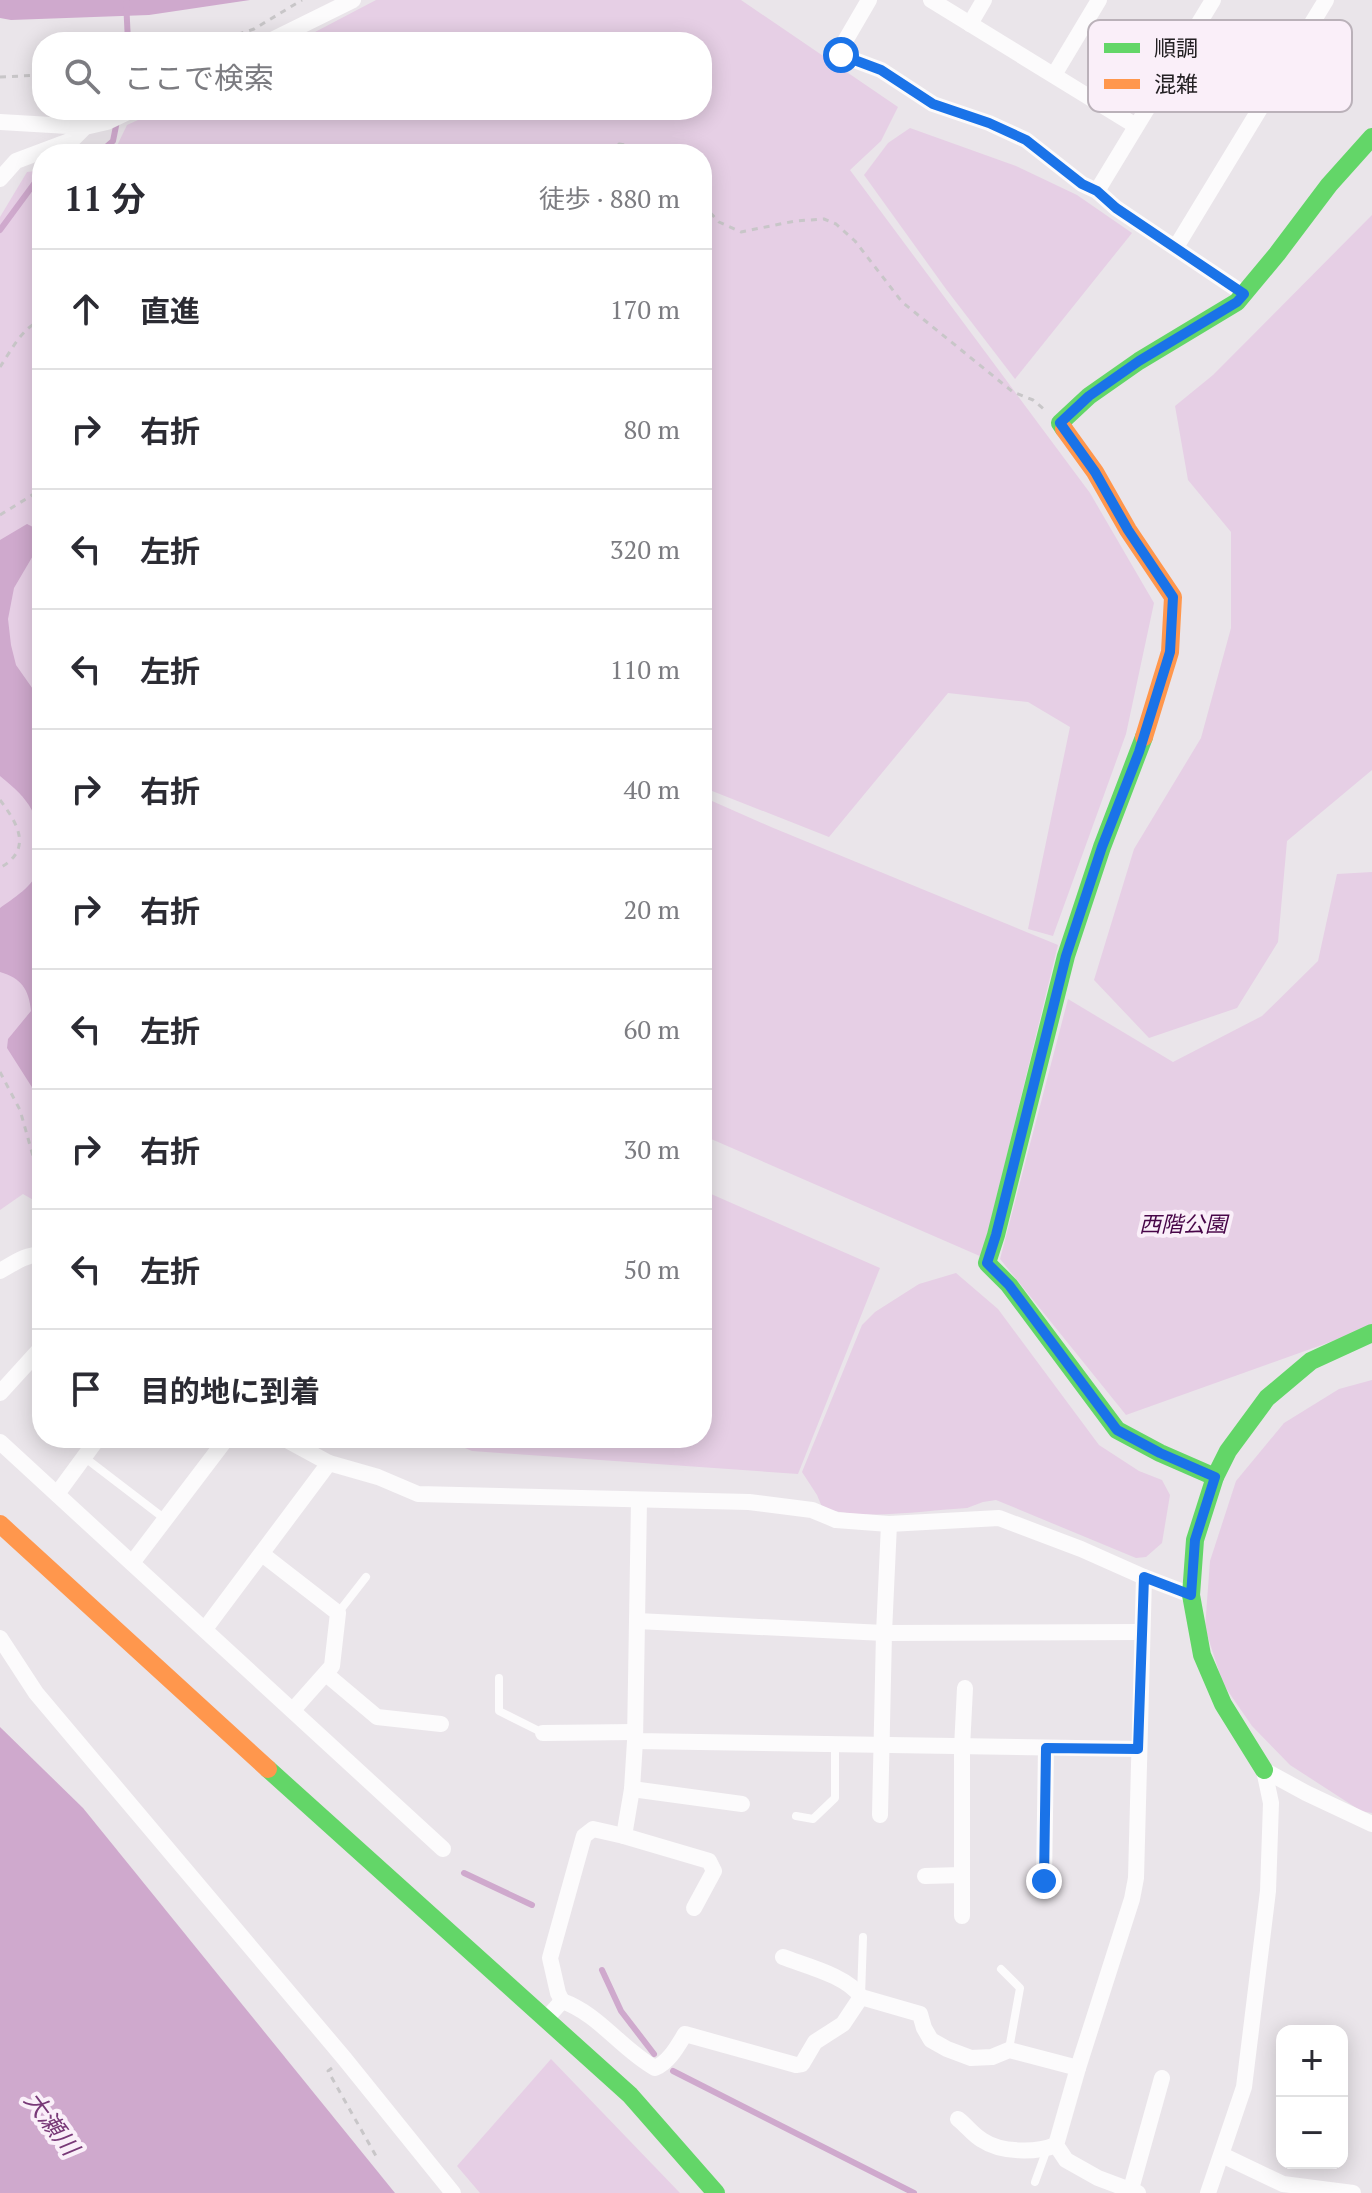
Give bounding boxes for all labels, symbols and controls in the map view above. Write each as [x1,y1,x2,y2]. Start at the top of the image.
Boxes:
legend [1088,20,1352,112]
search box [32,32,712,120]
text: 順調 [1154,33,1198,62]
route start [823,37,859,73]
icon: search [60,54,104,98]
text: ここで検索 [124,58,274,98]
text: 混雑 [1154,69,1198,98]
text: 11 分 [64,176,146,221]
text: 徒歩 · 880 m [539,181,680,215]
icon: ahead [64,287,108,331]
text: 直進 [140,291,200,331]
text: 170 m [610,292,680,326]
icon: right [64,407,108,451]
text: 右折 [140,411,200,451]
text: 80 m [624,412,680,446]
icon: left [64,527,108,571]
text: 左折 [140,531,200,571]
text: 320 m [610,532,680,566]
icon: left [64,647,108,691]
text: 左折 [140,651,200,691]
text: 110 m [610,652,680,686]
icon: right [64,767,108,811]
text: 右折 [140,771,200,811]
text: 40 m [624,772,680,806]
icon: right [64,887,108,931]
text: 右折 [140,891,200,931]
text: 20 m [624,892,680,926]
icon: left [64,1007,108,1051]
text: 左折 [140,1011,200,1051]
text: 60 m [624,1012,680,1046]
icon: right [64,1127,108,1171]
text: 右折 [140,1131,200,1171]
text: 30 m [624,1132,680,1166]
park label: 西階公園 [1139,1209,1230,1238]
icon: left [64,1247,108,1291]
text: 左折 [140,1251,200,1291]
text: 50 m [624,1252,680,1286]
icon: arrive [64,1367,108,1411]
text: 目的地に到着 [140,1371,320,1411]
route end [1026,1863,1062,1899]
map controls [1276,2025,1348,2169]
button: + [1276,2025,1348,2097]
water label: 大瀬川 [18,2085,88,2164]
button: − [1276,2097,1348,2169]

